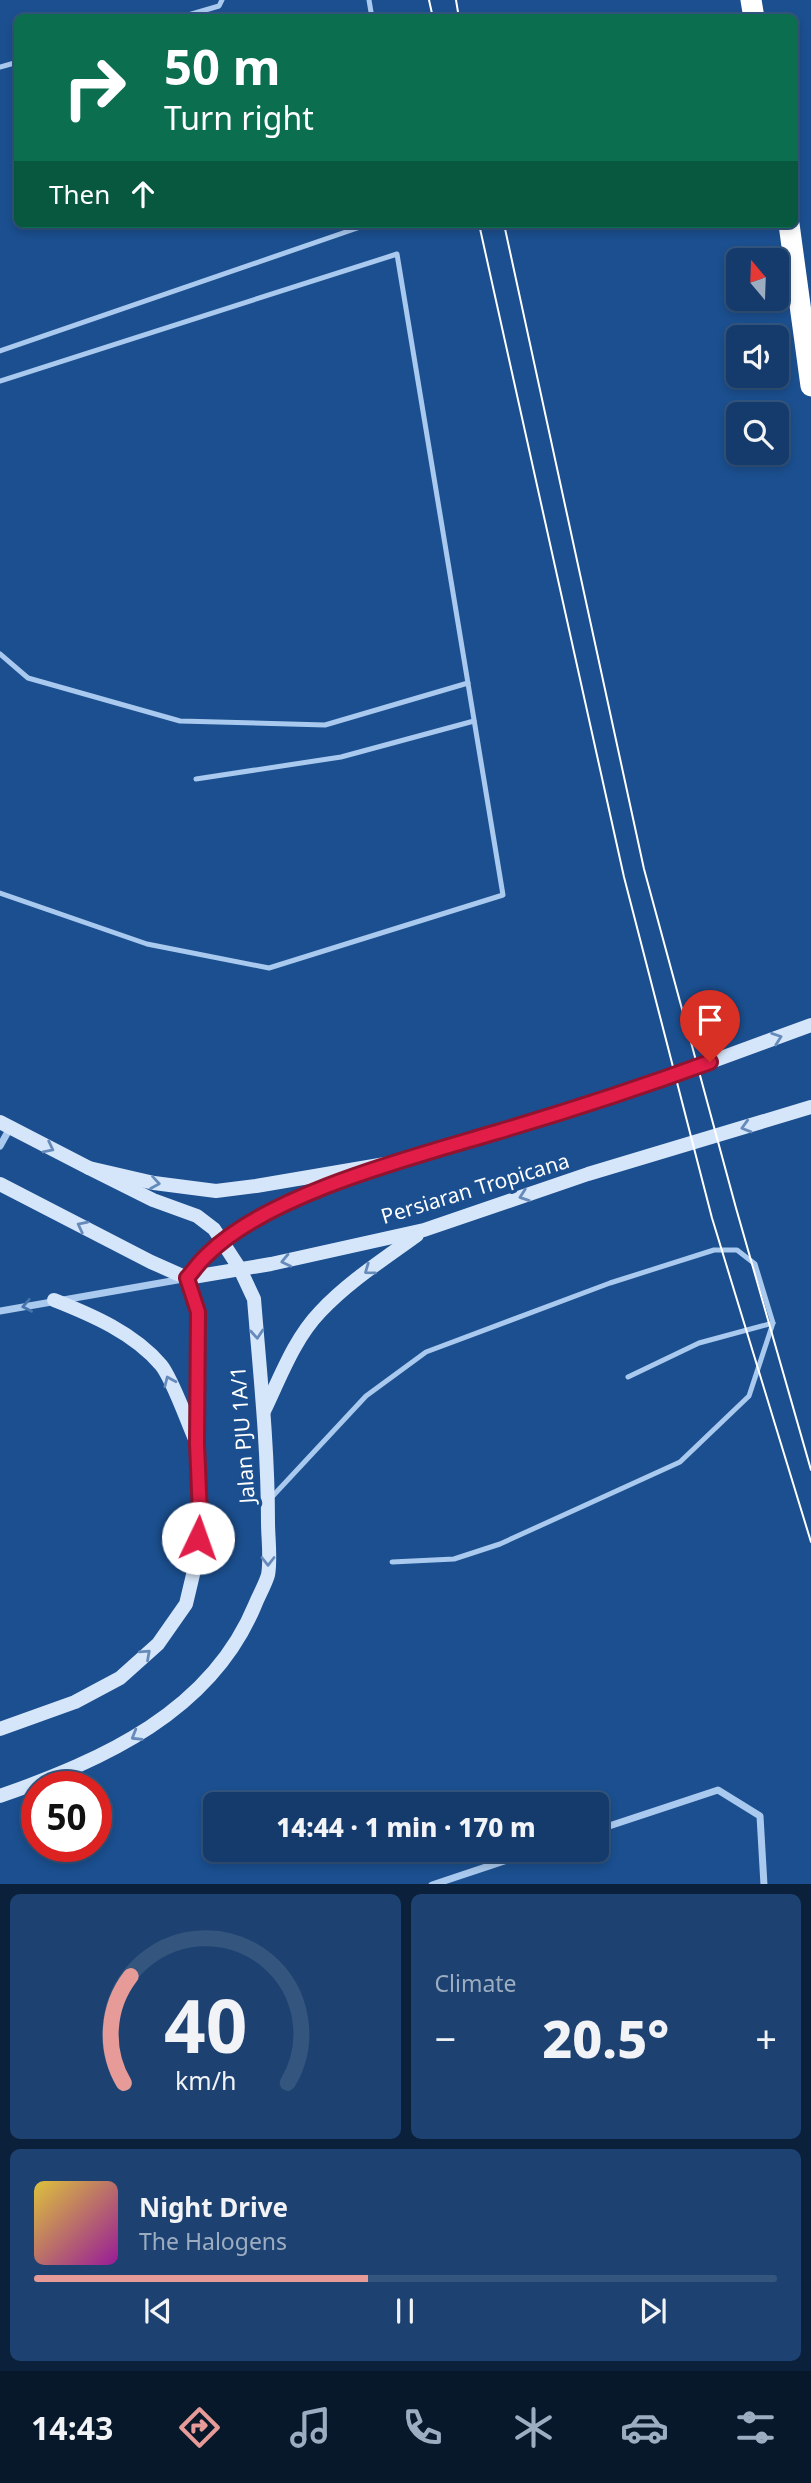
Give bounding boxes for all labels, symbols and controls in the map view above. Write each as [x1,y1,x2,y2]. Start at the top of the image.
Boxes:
text: 50 m [164,33,281,99]
icon: right [49,42,140,133]
text: Turn right [164,96,314,139]
icon: ahead [124,175,162,213]
text: Then [49,176,110,212]
north arrow [726,248,789,312]
map controls [726,248,789,465]
button: sound [726,325,789,388]
button: search [726,402,789,465]
pin [680,990,740,1062]
icon: arrive [691,1001,729,1039]
one-way arrow [770,1032,782,1046]
one-way arrow [740,1119,752,1134]
one-way arrow [42,1139,55,1153]
street label: Persiaran Tropicana [377,1146,573,1230]
one-way arrow [149,1175,161,1190]
one-way arrow [518,1188,530,1202]
one-way arrow [76,1221,89,1235]
one-way arrow [280,1252,292,1267]
one-way arrow [364,1262,377,1274]
one-way arrow [21,1297,33,1312]
one-way arrow [249,1328,264,1339]
street label: Jalan PJU 1A/1 [223,1365,261,1507]
one-way arrow [163,1376,177,1388]
position arrow [161,1501,235,1575]
one-way arrow [260,1556,276,1566]
one-way arrow [138,1650,151,1662]
one-way arrow [130,1728,143,1741]
speed limit sign: 50 [21,1771,112,1862]
text: 14:44 · 1 min · 170 m [276,1809,536,1845]
text: Climate [435,1967,517,1999]
text: 40 [164,1975,247,2074]
text: 20.5° [542,2002,669,2073]
text: − [435,2012,456,2064]
text: + [755,2012,777,2064]
text: km/h [174,2062,236,2096]
text: Night Drive [139,2189,288,2225]
text: The Halogens [139,2225,287,2257]
icon: previous [139,2292,177,2330]
icon: pause [386,2292,424,2330]
icon: next [634,2292,672,2330]
icon: directions [175,2403,224,2452]
icon: music [286,2403,335,2452]
icon: phone [398,2403,447,2452]
icon: climate [509,2403,558,2452]
icon: car [620,2403,669,2452]
icon: filters [731,2403,780,2452]
text: 14:43 [31,2406,113,2449]

